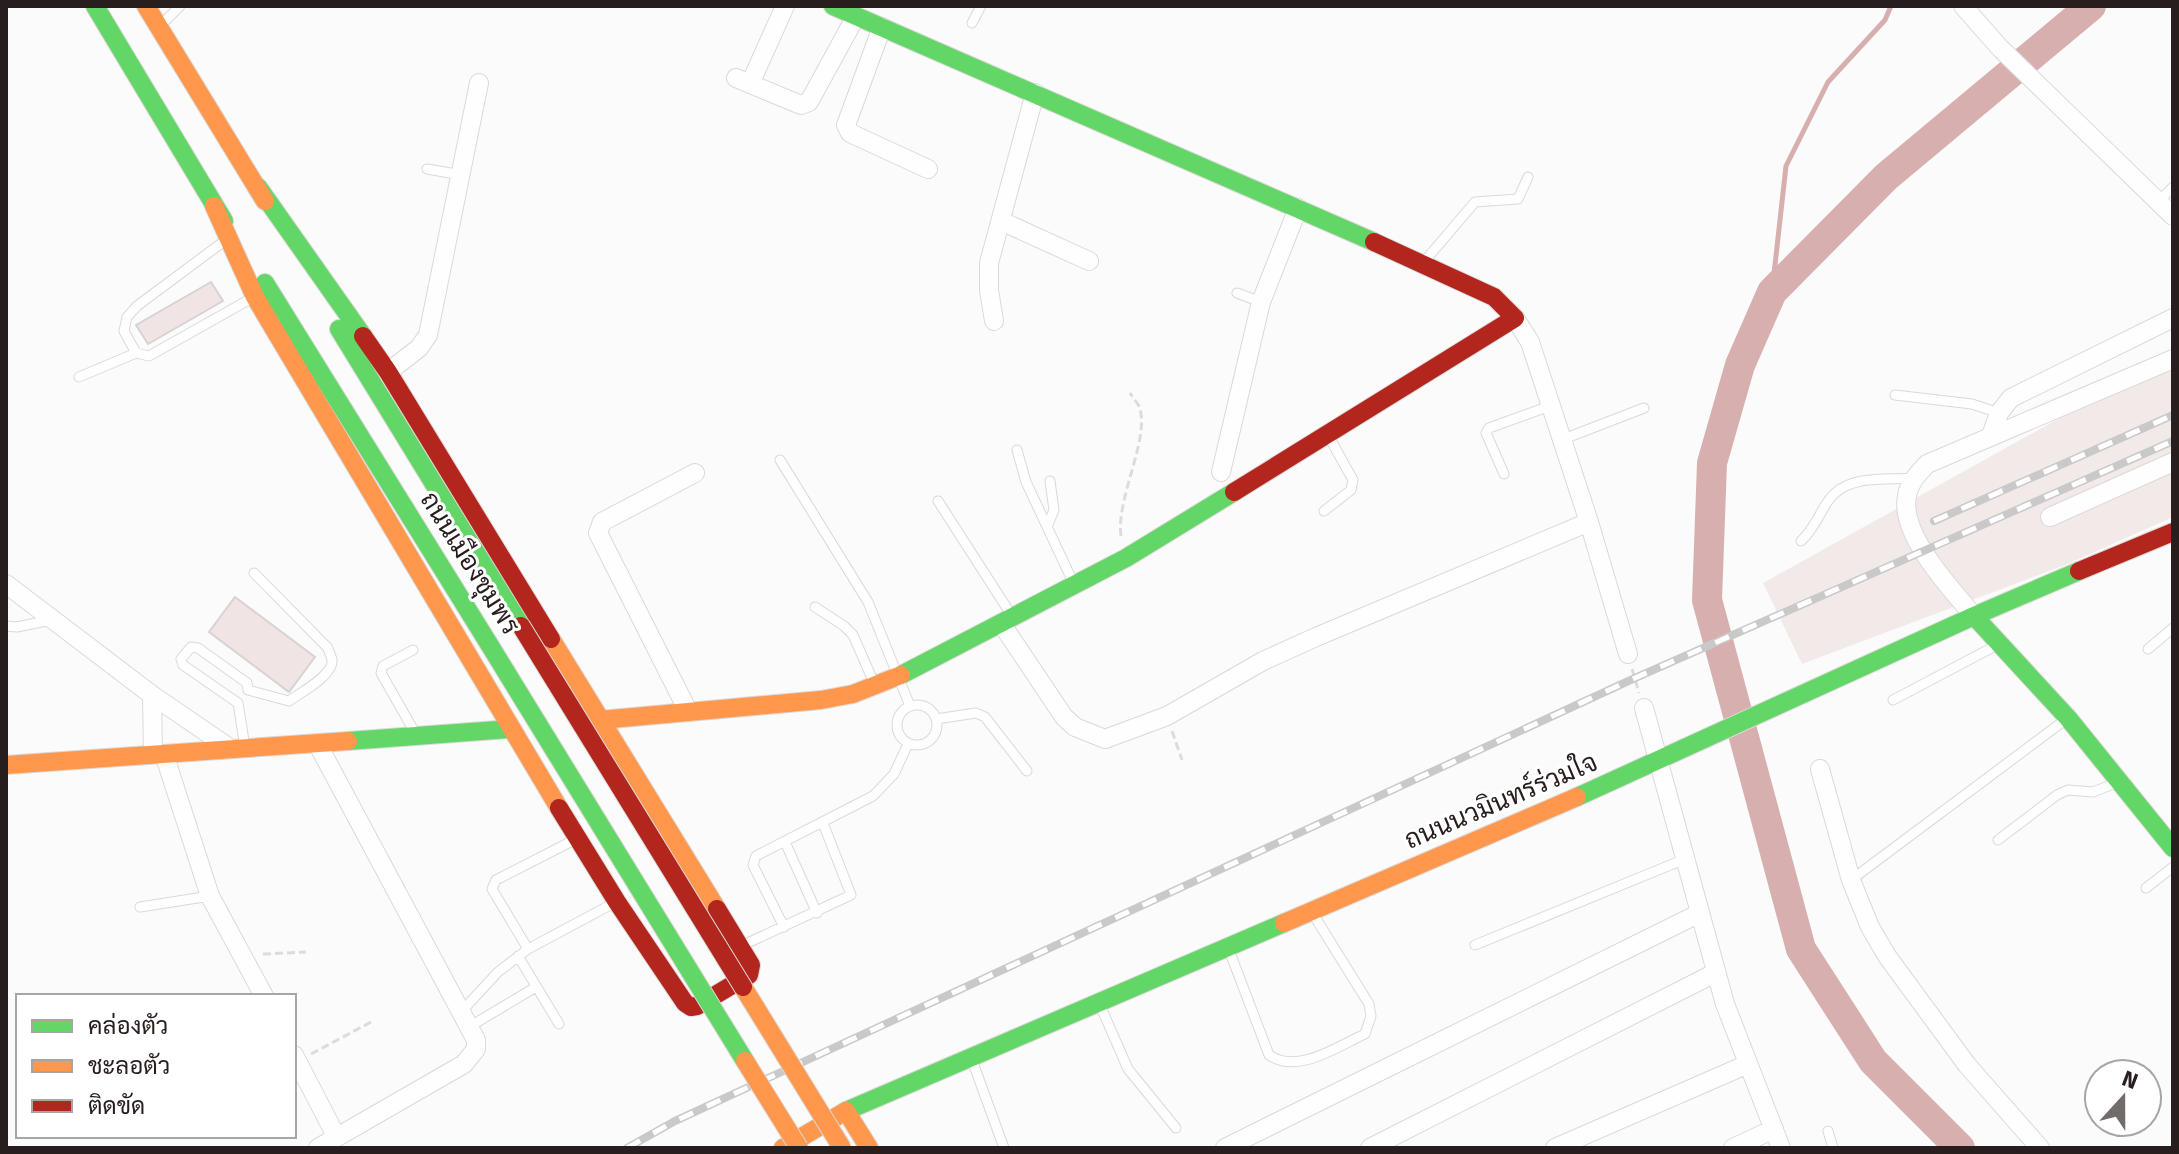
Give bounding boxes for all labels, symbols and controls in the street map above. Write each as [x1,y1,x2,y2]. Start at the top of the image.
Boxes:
street label: ถนนเมืองชุมพร [412,485,527,641]
street label: ถนนนวมินทร์ร่วมใจ [1399,745,1602,856]
legend [16,994,296,1138]
text: คล่องตัว [88,1012,168,1040]
text: ชะลอตัว [88,1052,170,1080]
north arrow [2083,1058,2163,1138]
text: N [2118,1065,2142,1095]
text: ติดขัด [88,1092,145,1120]

